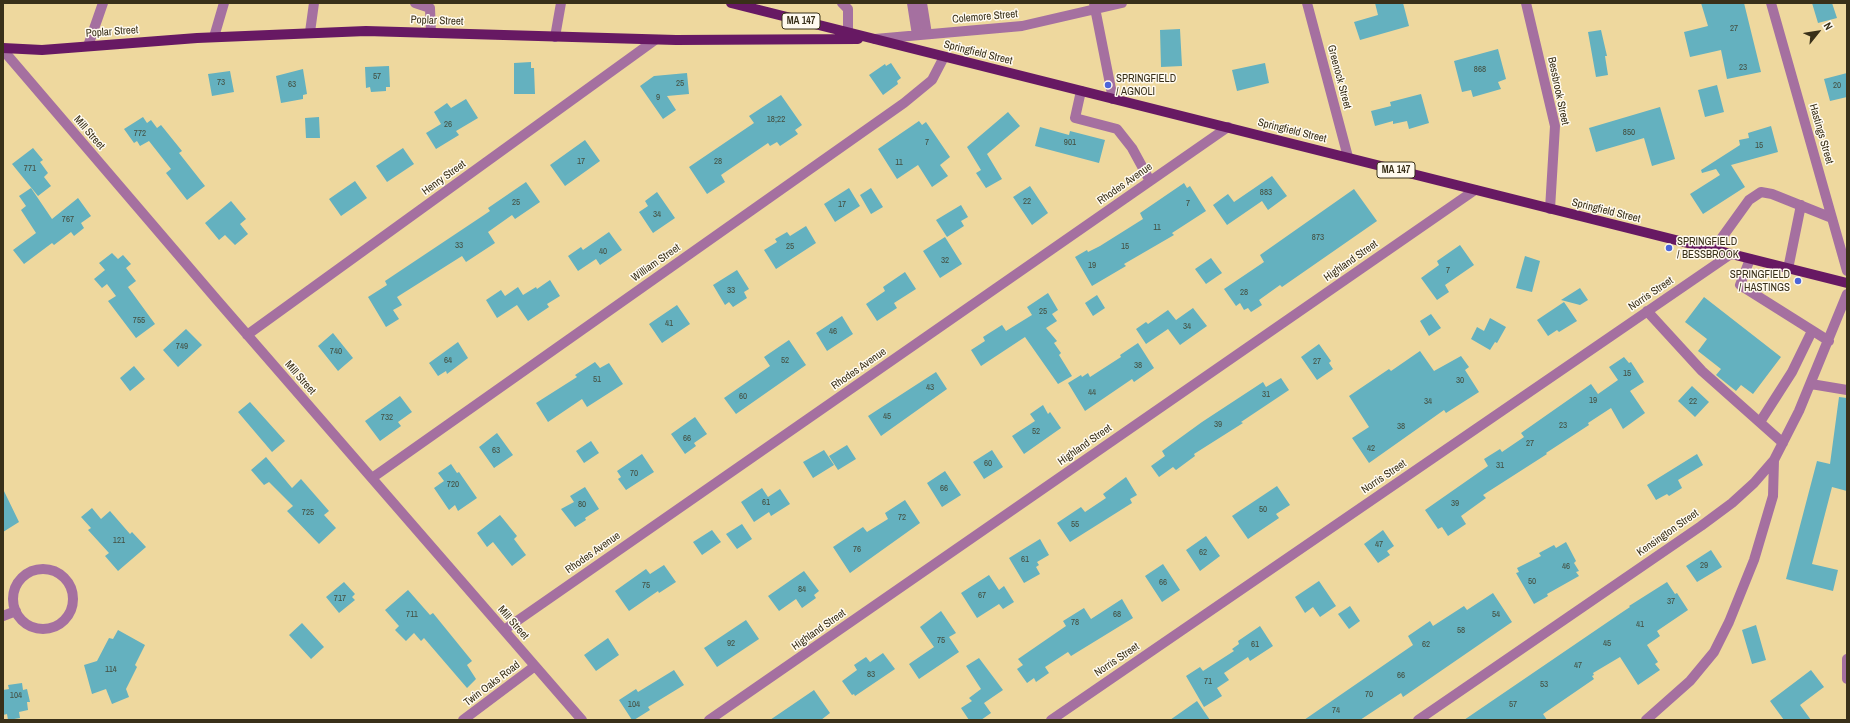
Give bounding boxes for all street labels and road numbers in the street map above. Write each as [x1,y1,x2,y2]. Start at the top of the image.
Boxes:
street label: Colemore Street [952,8,1018,26]
street label: Poplar Street [410,13,464,29]
road number: MA 147 [782,13,820,29]
street label: Poplar Street [85,24,139,40]
street label: Springfield Street [942,38,1014,68]
street label: Greenock Street [1324,44,1354,110]
street label: Bessbrook Street [1544,56,1572,126]
street label: Hastings Street [1806,102,1836,166]
street label: Mill Street [71,113,107,153]
street label: Springfield Street [1256,116,1328,146]
street label: Henry Street [420,158,468,198]
street label: Rhodes Avenue [1095,160,1155,208]
road number: MA 147 [1377,162,1415,178]
street label: Springfield Street [1570,196,1642,226]
street label: Highland Street [1322,238,1380,284]
street label: William Street [629,241,683,285]
street label: Norris Street [1626,274,1676,314]
street label: Rhodes Avenue [829,345,889,393]
street label: Mill Street [282,358,318,398]
street label: Highland Street [1056,422,1114,468]
street label: Norris Street [1359,457,1409,497]
street label: Kensington Street [1635,507,1701,559]
street label: Rhodes Avenue [563,529,623,577]
street label: Mill Street [495,603,531,643]
street label: Highland Street [790,607,848,653]
street label: Norris Street [1092,640,1142,680]
street label: Twin Oaks Road [461,659,523,709]

